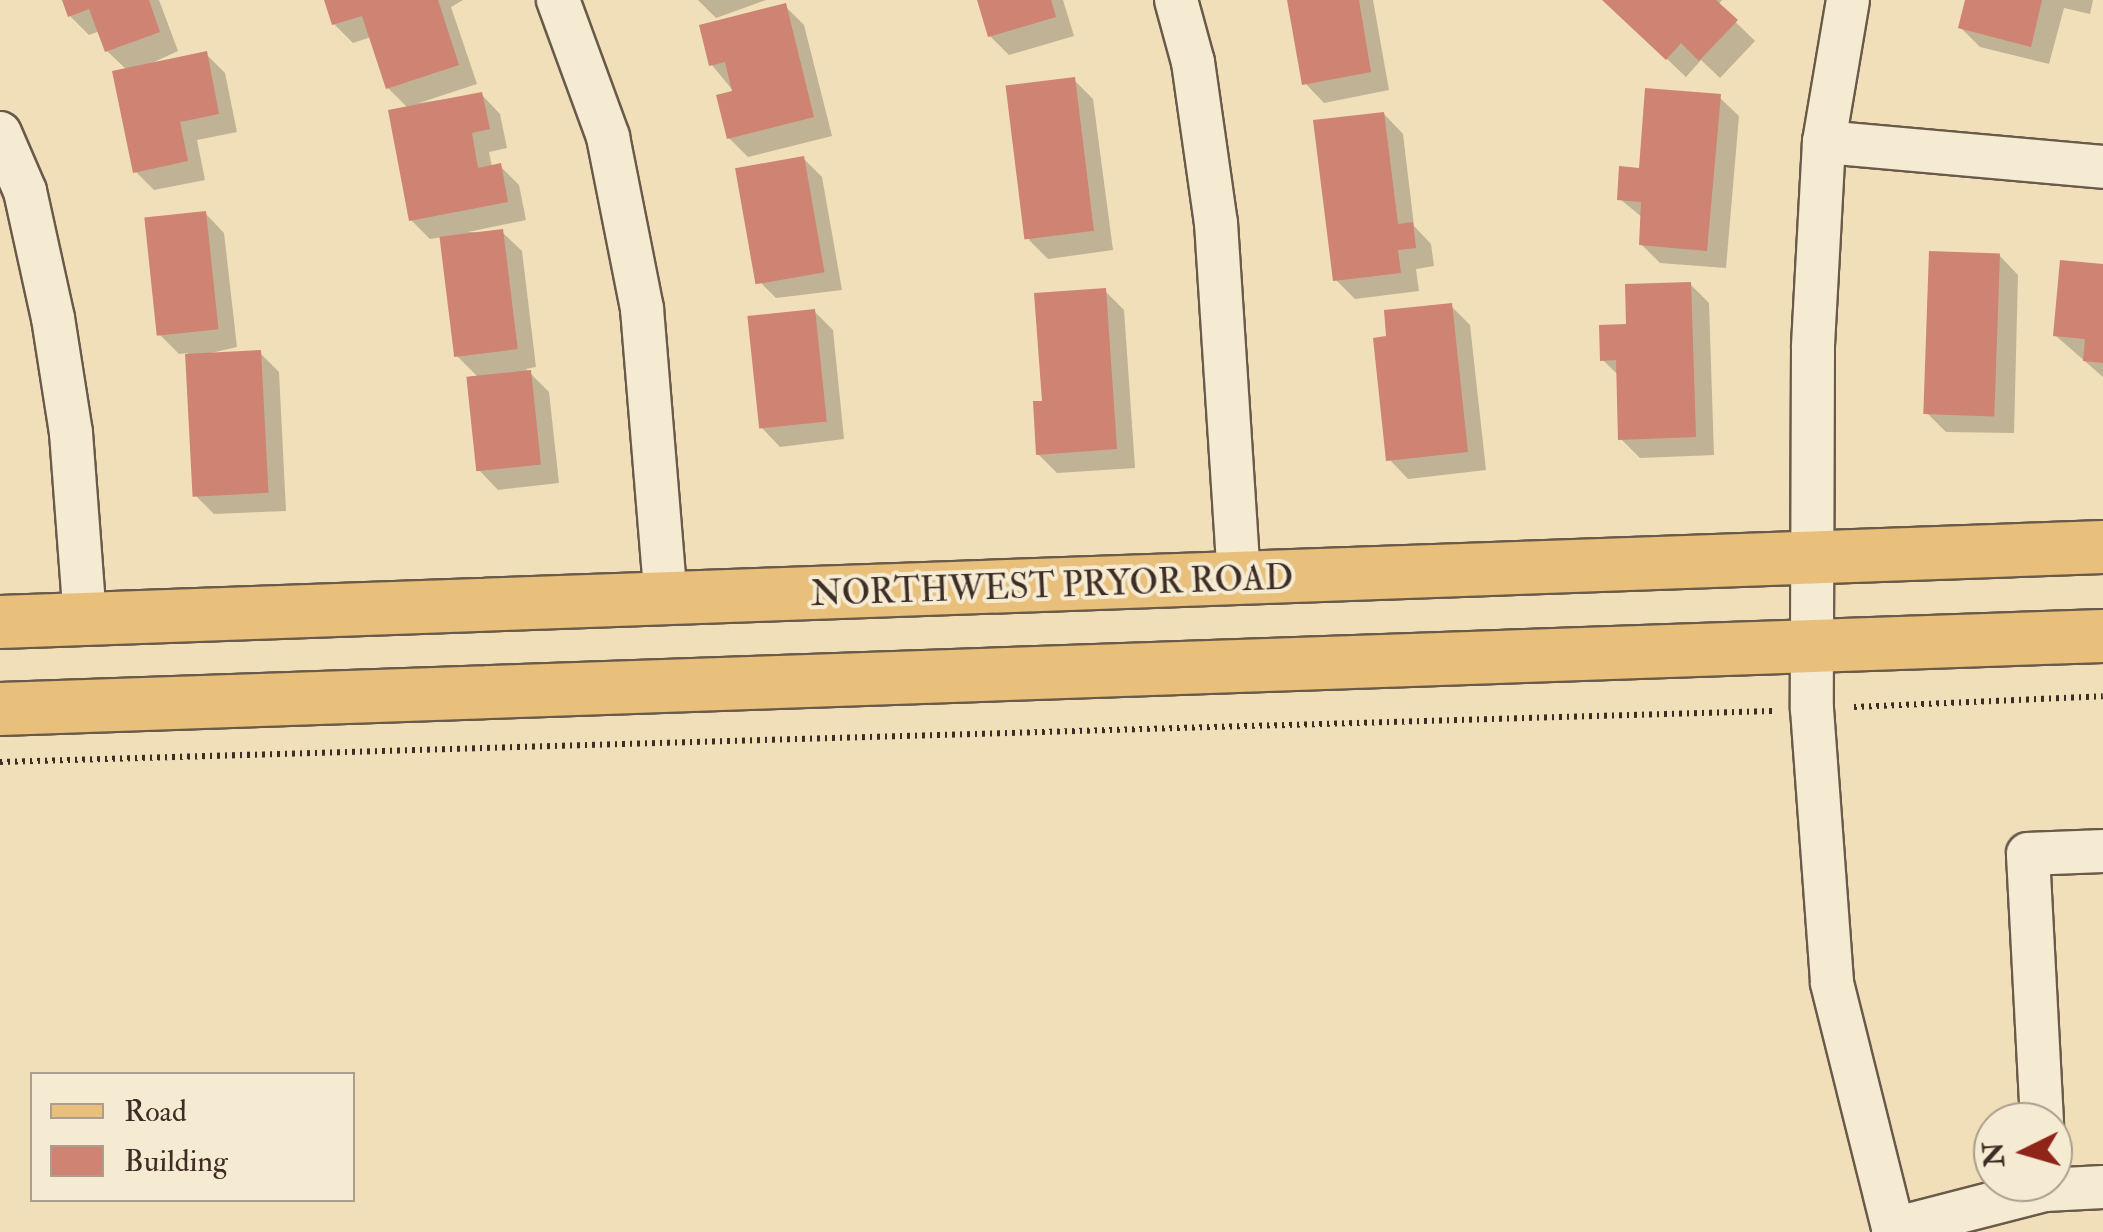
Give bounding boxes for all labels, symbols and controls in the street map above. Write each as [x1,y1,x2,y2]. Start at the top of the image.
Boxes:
street label: NORTHWEST PRYOR ROAD [810,557,1294,615]
legend [30,1072,355,1202]
text: Road [124,1093,187,1130]
north arrow [1973,1102,2073,1202]
text: N [1976,1140,2013,1169]
text: Building [124,1143,228,1180]

